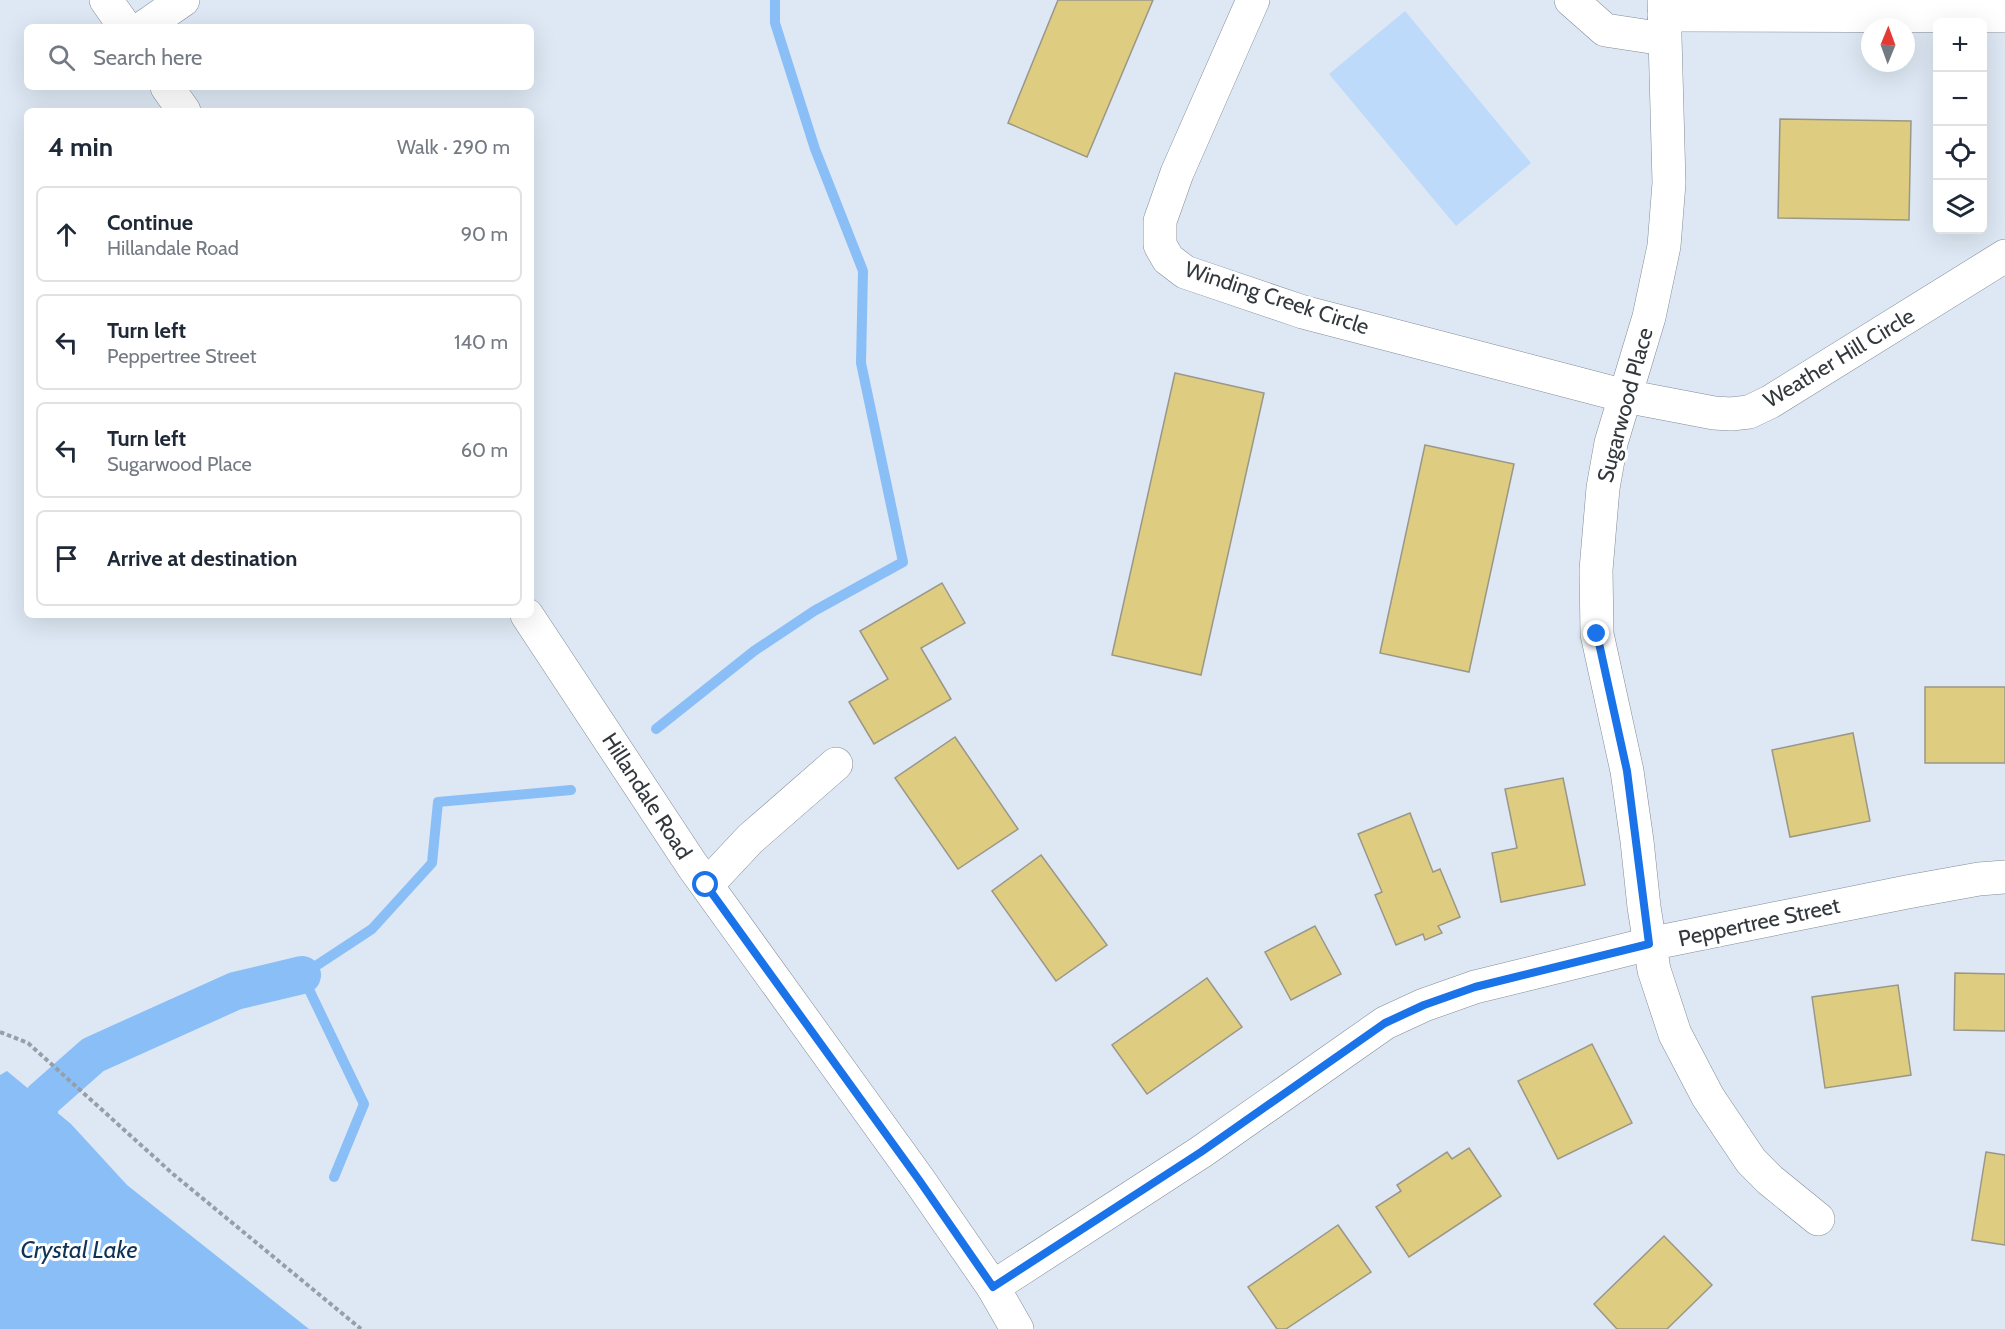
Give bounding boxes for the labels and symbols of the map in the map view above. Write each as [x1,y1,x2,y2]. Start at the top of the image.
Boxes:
north arrow [1861,18,1915,72]
street label: Winding Creek Circle [1182,255,1372,341]
street label: Weather Hill Circle [1759,302,1919,414]
street label: Sugarwood Place [1591,325,1659,485]
route end [1583,620,1609,646]
street label: Hillandale Road [596,728,698,864]
route start [692,871,718,897]
street label: Peppertree Street [1676,892,1843,952]
water label: Crystal Lake [21,1235,137,1264]

